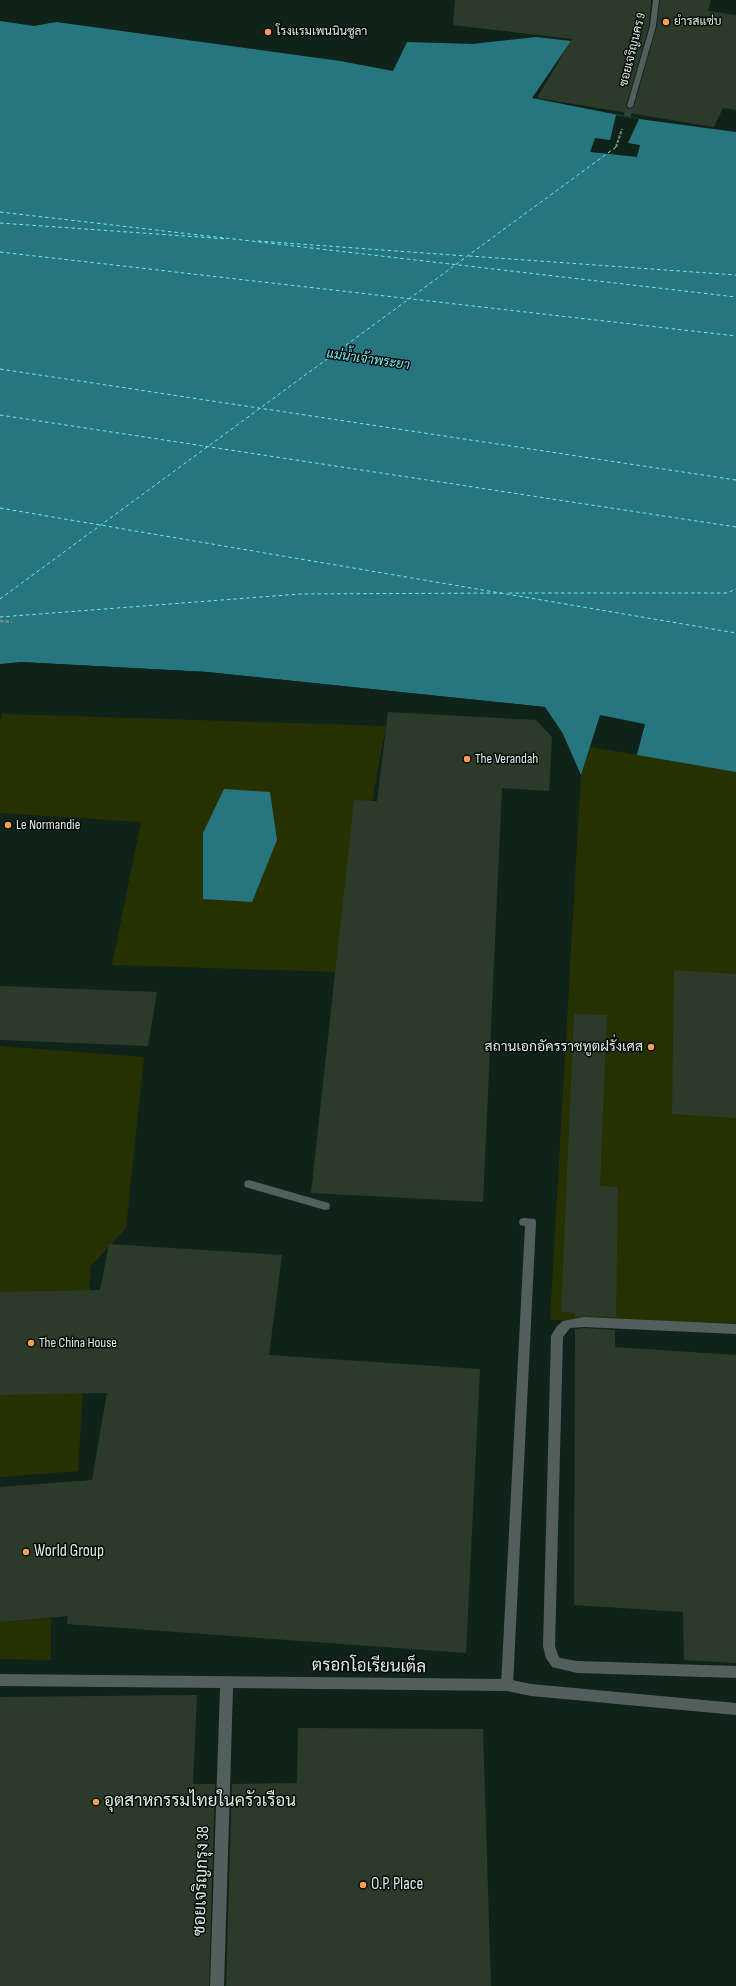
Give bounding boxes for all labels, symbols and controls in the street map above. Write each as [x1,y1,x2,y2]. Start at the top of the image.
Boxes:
street label: ซอยเจริญนคร 9 [617,12,649,88]
place label: ยำรสแซ่บ [674,15,722,29]
marker: ยำรสแซ่บ [661,17,671,27]
place label: โรงแรมเพนนินซูลา [276,25,367,39]
marker: โรงแรมเพนนินซูลา [263,27,273,37]
water label: แม่น้ำเจ้าพระยา [325,346,411,374]
place label: The Verandah [475,751,538,767]
marker: The Verandah [462,754,472,764]
place label: Le Normandie [16,817,80,833]
marker: Le Normandie [3,820,13,830]
place label: สถานเอกอัครราชทูตฝรั่งเศส [485,1039,643,1055]
marker: สถานเอกอัครราชทูตฝรั่งเศส [646,1042,656,1052]
place label: The China House [39,1335,117,1351]
marker: The China House [26,1338,36,1348]
place label: World Group [34,1542,104,1562]
marker: World Group [21,1547,31,1557]
street label: ตรอกโอเรียนเต็ล [312,1656,426,1678]
place label: อุตสาหกรรมไทยในครัวเรือน [104,1792,296,1812]
marker: อุตสาหกรรมไทยในครัวเรือน [91,1797,101,1807]
street label: ซอยเจริญกรุง 38 [190,1826,214,1936]
place label: O.P. Place [371,1875,423,1895]
marker: O.P. Place [358,1880,368,1890]

